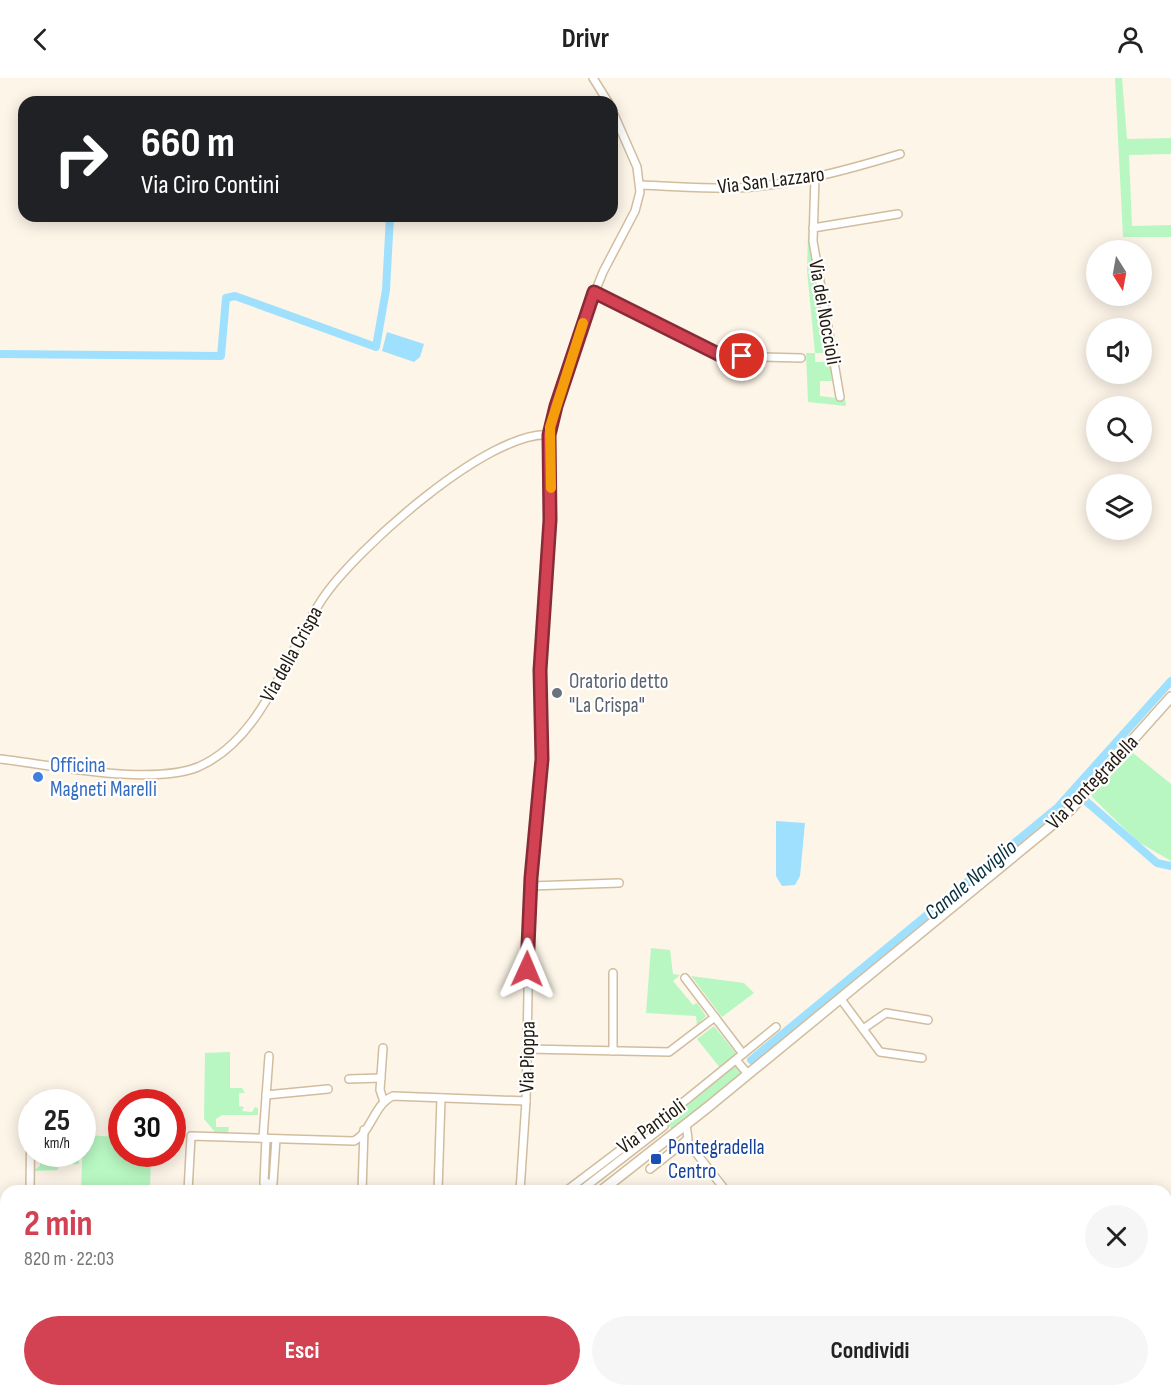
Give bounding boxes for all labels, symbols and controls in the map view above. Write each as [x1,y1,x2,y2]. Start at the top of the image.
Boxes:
icon: back [24,23,57,56]
text: Drivr [562,23,609,55]
icon: person [1114,23,1147,56]
text: 660 m [141,118,235,169]
icon: right [42,120,120,198]
street label: Via San Lazzaro [716,162,826,199]
text: Via Ciro Contini [141,169,279,201]
north arrow [1086,240,1152,306]
map controls [1086,240,1152,540]
street label: Via dei Noccioli [803,258,846,367]
button: sound [1086,318,1152,384]
pin [716,330,767,381]
icon: arrive [725,339,758,372]
button: search [1086,396,1152,462]
button: layers [1086,474,1152,540]
street label: Via della Crispa [255,602,328,706]
place label: Oratorio detto "La Crispa" [569,669,669,718]
marker: Oratorio detto "La Crispa" [550,686,564,700]
street label: Via Pontegradella [1041,730,1144,835]
place label: Officina Magneti Marelli [50,753,157,802]
marker: Officina Magneti Marelli [31,770,45,784]
water label: Canale Naviglio [919,834,1023,926]
position arrow [495,937,559,1001]
street label: Via Pioppa [514,1021,541,1093]
speed limit sign: 30 [108,1089,186,1167]
street label: Via Pantioli [612,1093,690,1159]
text: 25 [44,1103,70,1139]
text: km/h [44,1134,70,1153]
place label: Pontegradella Centro [668,1135,765,1184]
marker: Pontegradella Centro [649,1152,663,1166]
text: 2 min [24,1203,93,1246]
button: close [1085,1205,1148,1268]
text: 820 m · 22:03 [24,1247,114,1271]
button: Esci [24,1316,580,1385]
button: Condividi [592,1316,1148,1385]

